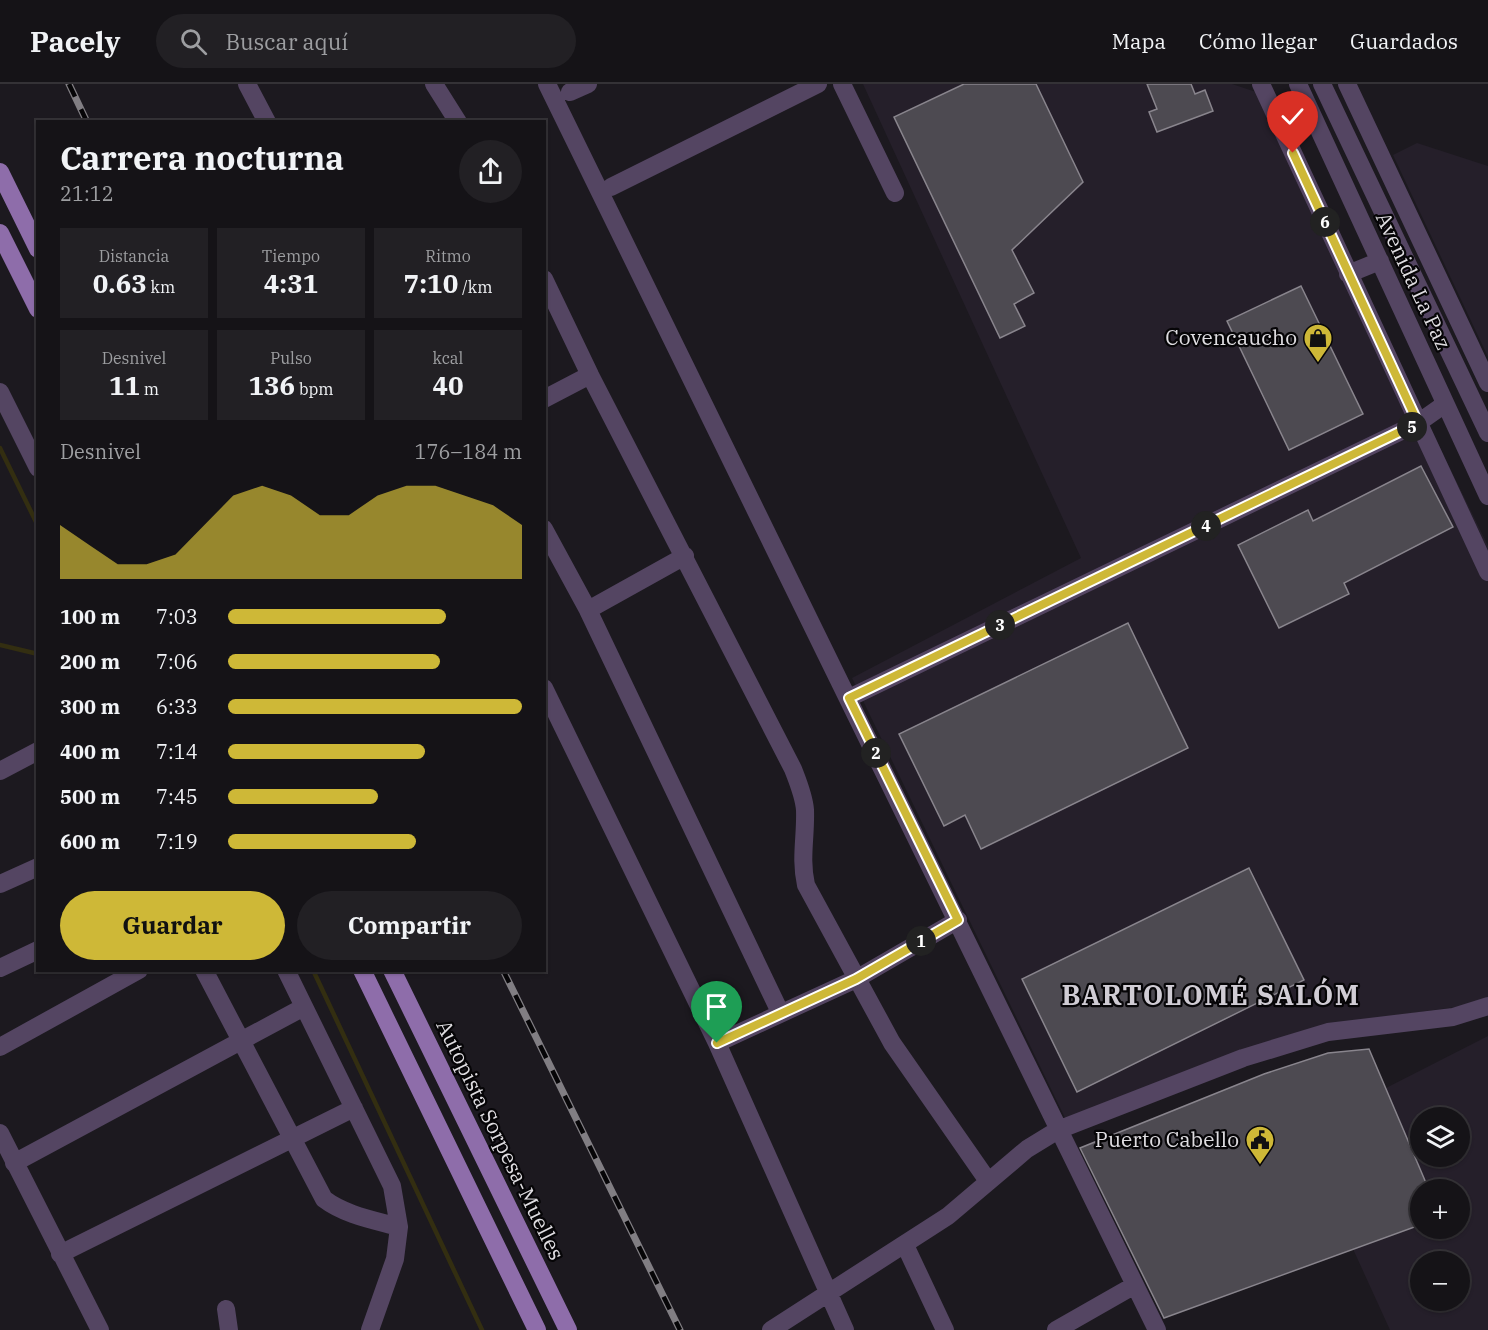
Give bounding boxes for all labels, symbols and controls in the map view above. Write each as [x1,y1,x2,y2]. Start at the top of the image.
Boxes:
search box [156,14,576,68]
text: Pacely [30,23,120,60]
icon: search [177,25,210,58]
text: Buscar aquí [225,27,348,56]
text: Mapa [1112,27,1166,55]
text: Cómo llegar [1199,27,1317,55]
text: Guardados [1350,27,1458,55]
pin [1267,91,1318,153]
icon: check [1276,100,1309,133]
text: Carrera nocturna [60,136,344,179]
button: share [459,140,522,203]
text: 21:12 [60,180,114,207]
pin: 6 [1310,207,1340,237]
street label: Avenida La Paz [1370,207,1458,354]
text: 6 [1320,212,1330,232]
text: Distancia [99,246,169,266]
text: Tiempo [262,246,320,266]
text: Ritmo [425,246,471,266]
text: 0.63 [93,266,147,300]
text: 4:31 [264,266,318,300]
text: 7:10 [404,266,458,300]
text: km [147,277,175,297]
text: /km [458,277,492,297]
shop icon: Covencaucho [1302,322,1334,364]
place label: Covencaucho [1165,323,1297,351]
text: Desnivel [102,348,166,368]
text: Pulso [270,348,312,368]
text: kcal [433,348,463,368]
text: 11 [109,368,140,402]
text: 136 [248,368,295,402]
text: 40 [432,368,464,402]
text: m [140,379,159,399]
text: bpm [295,379,334,399]
pin: 5 [1397,412,1427,442]
text: 5 [1407,417,1417,437]
text: Desnivel [60,438,141,465]
text: 176–184 m [415,438,522,465]
pin: 4 [1191,511,1221,541]
text: 4 [1201,516,1211,536]
text: 100 m [60,603,120,630]
text: 7:03 [156,603,198,630]
pin: 3 [985,610,1015,640]
text: 3 [995,615,1005,635]
text: 200 m [60,648,120,675]
text: 7:06 [156,648,198,675]
text: 300 m [60,693,120,720]
text: 6:33 [156,693,198,720]
text: 400 m [60,738,120,765]
text: 7:14 [156,738,198,765]
pin: 2 [861,738,891,768]
text: 2 [871,743,881,763]
text: 500 m [60,783,120,810]
text: 7:45 [156,783,198,810]
text: 600 m [60,828,120,855]
text: 7:19 [156,828,198,855]
button: Guardar [60,891,285,960]
button: Compartir [297,891,522,960]
pin: 1 [906,926,936,956]
text: 1 [916,931,926,951]
district label: BARTOLOMÉ SALÓM [1061,977,1361,1012]
pin [691,981,742,1043]
icon: arrive [700,990,733,1023]
street label: Autopista Sorpesa-Muelles [430,1015,571,1264]
map controls [1410,1107,1470,1311]
button: layers [1410,1107,1470,1167]
public building icon: Puerto Cabello [1244,1124,1276,1166]
place label: Puerto Cabello [1095,1125,1239,1153]
button: + [1410,1179,1470,1239]
button: − [1410,1251,1470,1311]

